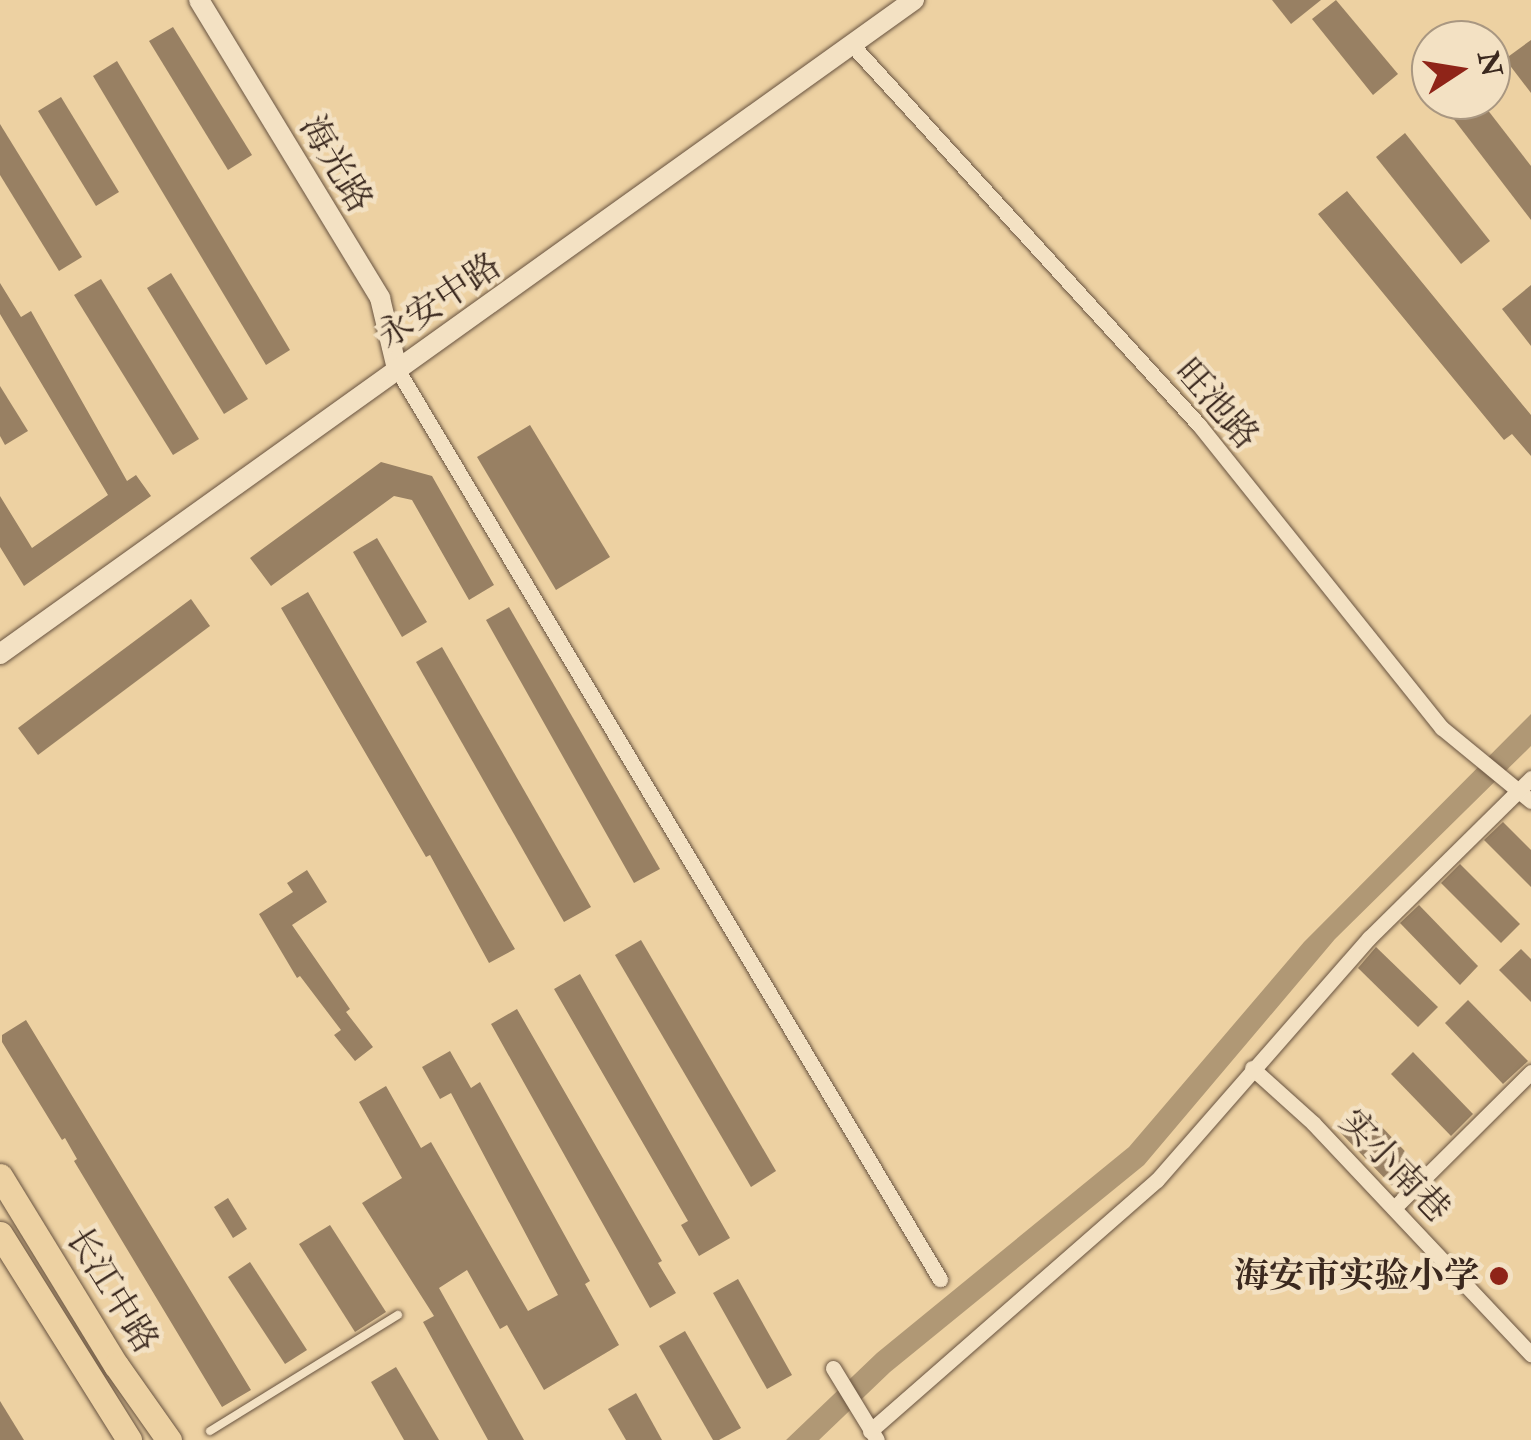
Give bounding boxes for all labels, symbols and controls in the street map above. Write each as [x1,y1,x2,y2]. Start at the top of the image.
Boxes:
north arrow [1411,20,1511,120]
text: N [1469,48,1509,80]
street label: 海光路 [291,108,381,220]
street label: 永安中路 [369,244,509,358]
street label: 旺池路 [1167,351,1267,457]
street label: 实小南巷 [1331,1101,1459,1231]
street label: 长江中路 [57,1220,167,1360]
place label: 海安市实验小学 [1234,1255,1479,1297]
marker: 海安市实验小学 [1488,1265,1510,1287]

